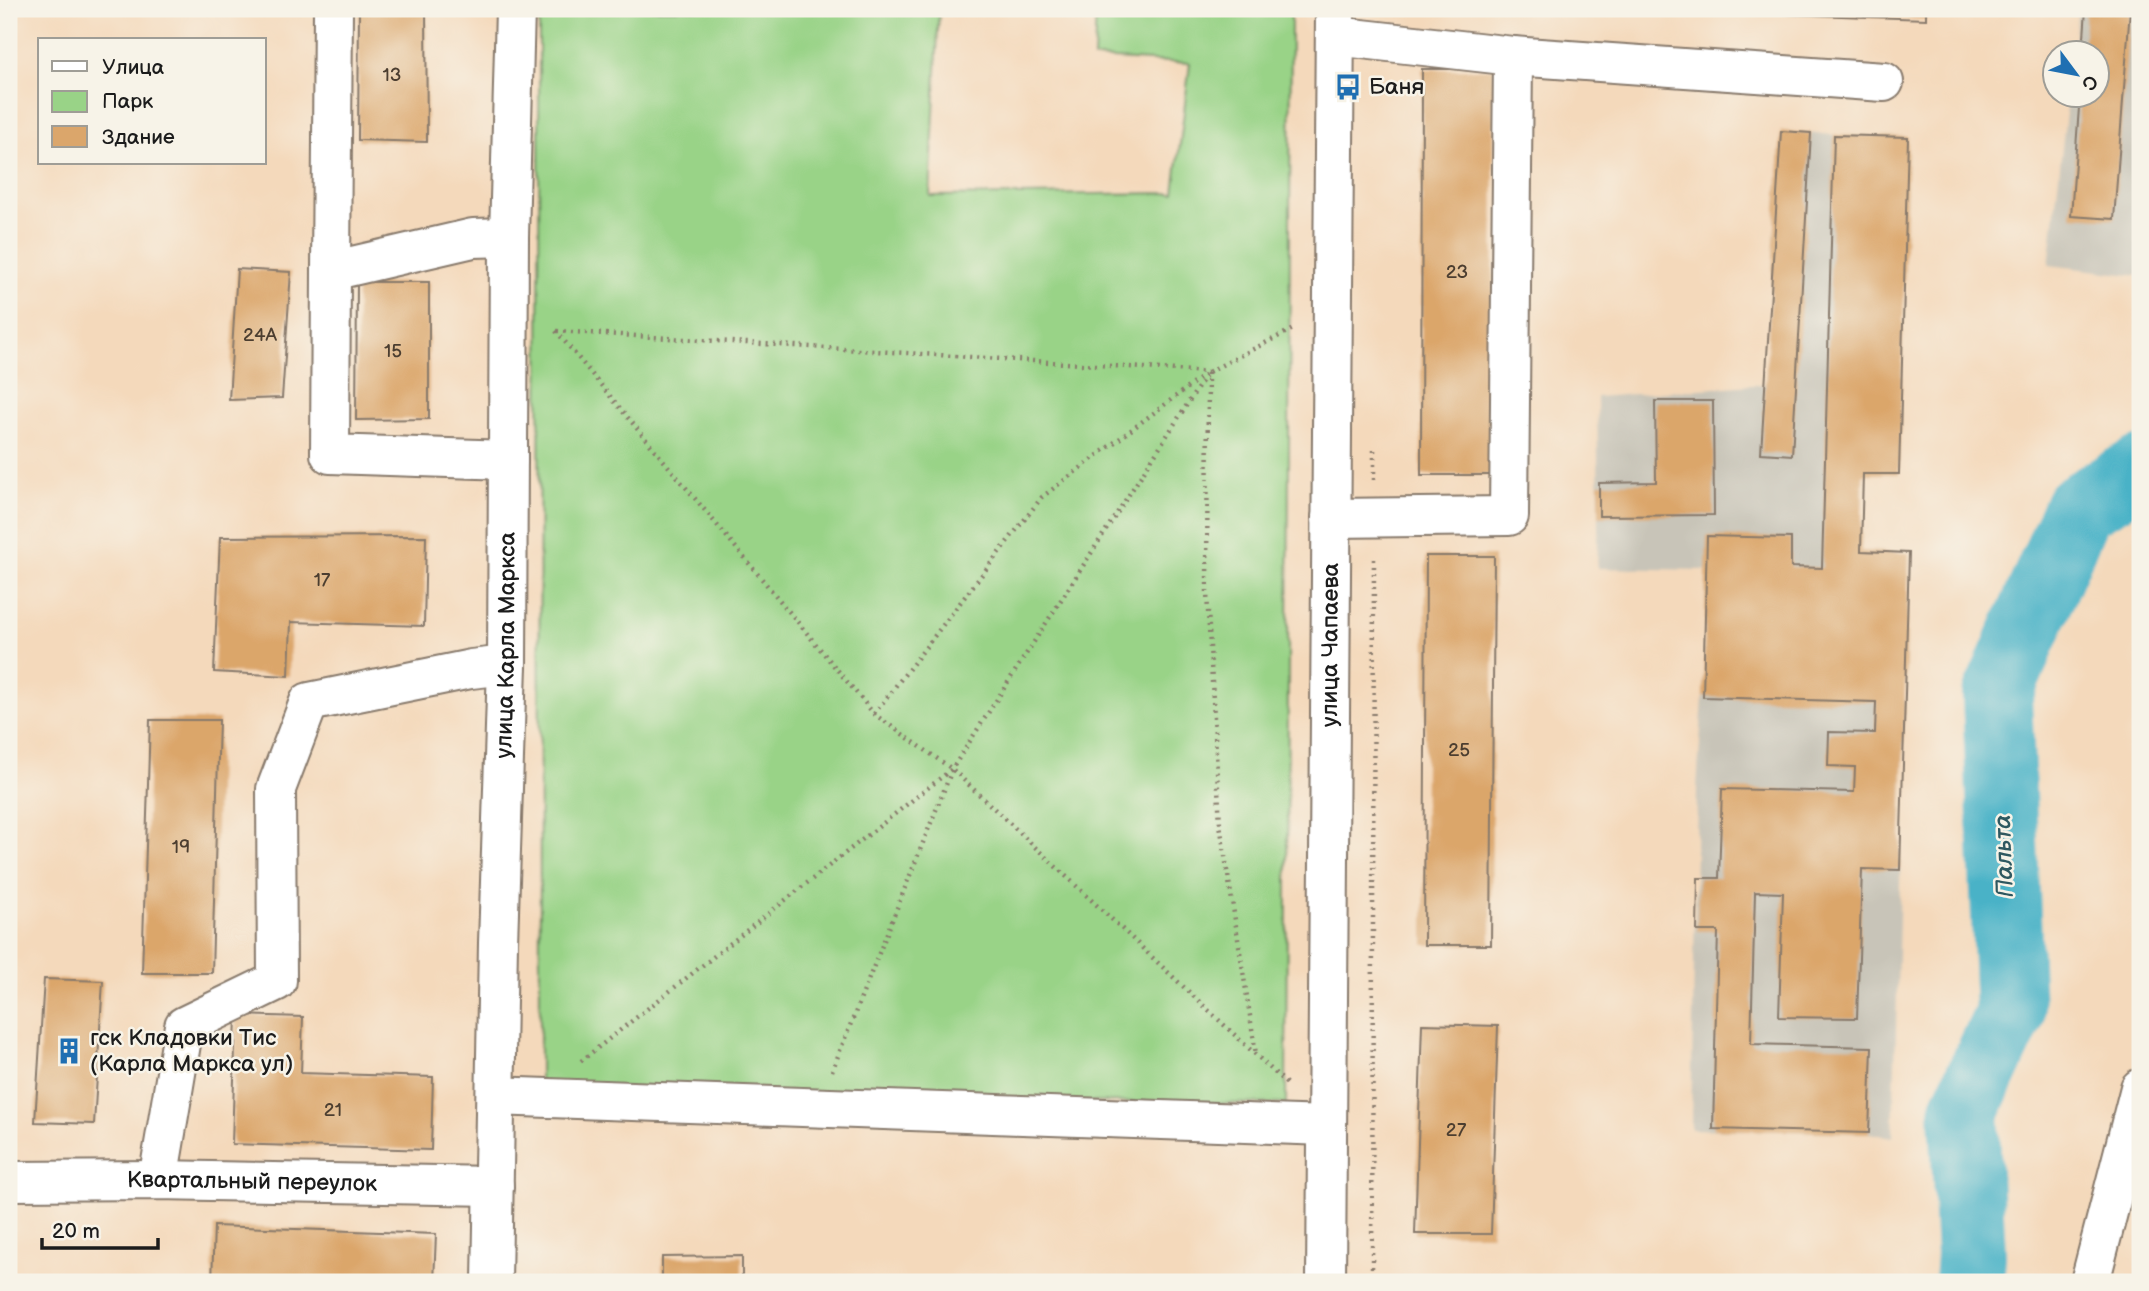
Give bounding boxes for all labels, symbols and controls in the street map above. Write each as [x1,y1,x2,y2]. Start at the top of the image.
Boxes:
legend [38,38,266,164]
north arrow [2040,38,2110,108]
text: Улица [102,55,165,80]
house number: 13 [382,64,402,87]
text: С [2076,71,2102,94]
bus stop icon: Баня [1333,72,1363,102]
place label: Баня [1369,73,1424,101]
text: Парк [102,89,153,114]
text: Здание [102,125,175,150]
house number: 23 [1446,261,1468,284]
house number: 24А [243,324,277,347]
house number: 15 [384,340,402,363]
street label: улица Карла Маркса [490,531,522,759]
street label: улица Чапаева [1316,562,1345,727]
house number: 17 [314,569,331,592]
house number: 25 [1448,739,1470,762]
water label: Пальта [1988,814,2020,898]
house number: 19 [172,836,190,859]
place label: гск Кладовки Тис (Карла Маркса ул) [90,1024,293,1078]
building icon: гск Кладовки Тис (Карла Маркса ул) [54,1036,84,1066]
house number: 21 [324,1099,342,1122]
house number: 27 [1446,1119,1467,1142]
street label: Квартальный переулок [127,1166,378,1198]
scale bar [42,1207,158,1251]
text: 20 m [52,1219,100,1244]

